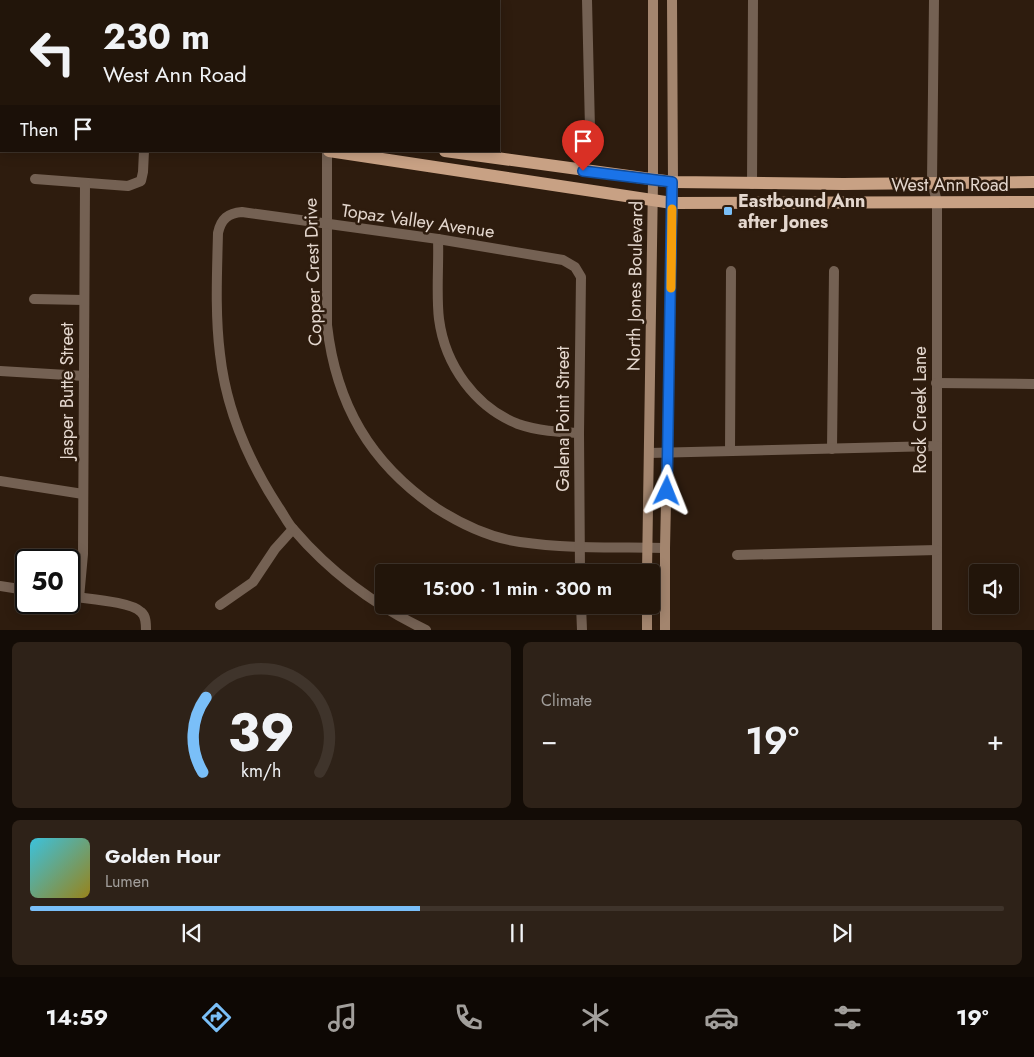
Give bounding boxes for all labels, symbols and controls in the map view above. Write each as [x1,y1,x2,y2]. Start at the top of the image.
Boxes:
text: 230 m [103,12,210,62]
icon: left [20,20,85,85]
text: West Ann Road [103,58,247,90]
icon: arrive [69,115,97,143]
text: Then [20,116,59,143]
pin [562,120,604,171]
icon: arrive [569,127,597,155]
street label: West Ann Road [891,172,1009,198]
place label: Eastbound Ann after Jones [738,188,865,235]
street label: Topaz Valley Avenue [340,197,496,245]
street label: Copper Crest Drive [297,198,329,346]
street label: North Jones Boulevard [621,201,649,371]
marker: Eastbound Ann after Jones [722,205,734,217]
street label: Jasper Butte Street [54,322,80,462]
street label: Galena Point Street [550,346,576,492]
street label: Rock Creek Lane [907,346,933,474]
position arrow [640,464,692,516]
speed limit sign: 50 [15,549,80,614]
map controls [969,564,1019,614]
button: sound [969,564,1019,614]
text: 15:00 · 1 min · 300 m [423,575,612,602]
text: Climate [541,689,592,712]
text: 39 [228,695,295,771]
text: 19° [745,713,799,768]
text: − [541,720,558,761]
text: + [987,720,1004,761]
text: km/h [241,758,282,784]
text: Golden Hour [105,843,221,870]
text: Lumen [105,870,149,893]
icon: previous [178,919,206,947]
icon: pause [503,919,531,947]
icon: next [828,919,856,947]
icon: directions [199,1000,234,1035]
icon: music [325,1000,360,1035]
icon: phone [451,1000,486,1035]
icon: climate [578,1000,613,1035]
icon: car [704,1000,739,1035]
icon: filters [830,1000,865,1035]
text: 14:59 [46,1001,108,1033]
text: 19° [956,1001,988,1033]

